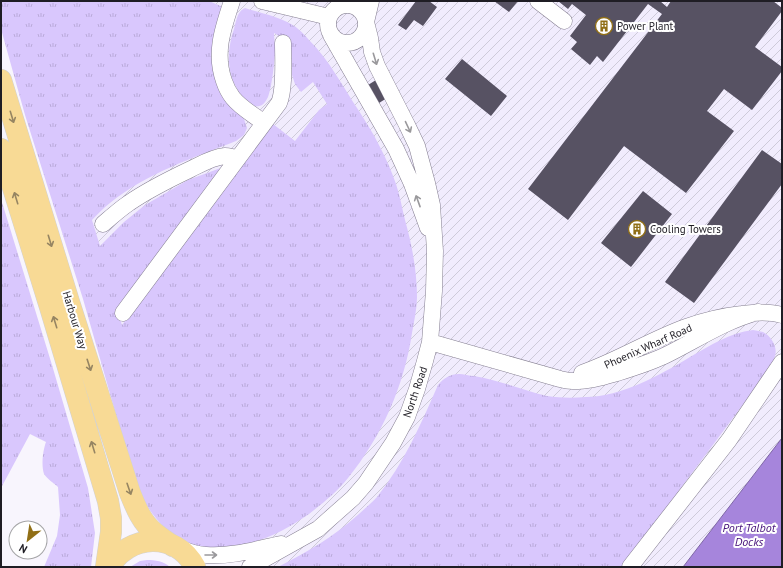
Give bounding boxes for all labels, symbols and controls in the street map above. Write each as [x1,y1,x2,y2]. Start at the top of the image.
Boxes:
building icon: Power Plant [594,16,614,36]
place label: Power Plant [617,19,674,33]
one-way arrow [372,52,379,65]
one-way arrow [9,110,16,123]
one-way arrow [405,121,412,133]
one-way arrow [12,193,20,205]
one-way arrow [414,195,422,207]
building icon: Cooling Towers [627,219,647,239]
place label: Cooling Towers [650,222,721,236]
one-way arrow [47,235,54,248]
street label: Harbour Way [60,289,91,352]
one-way arrow [51,316,58,329]
street label: Phoenix Wharf Road [602,320,694,372]
one-way arrow [86,359,93,372]
street label: North Road [400,364,430,419]
one-way arrow [88,441,96,453]
one-way arrow [125,483,133,495]
north arrow [8,520,48,560]
water label: Port Talbot Docks [723,520,777,549]
text: N [16,541,30,557]
one-way arrow [204,551,217,559]

